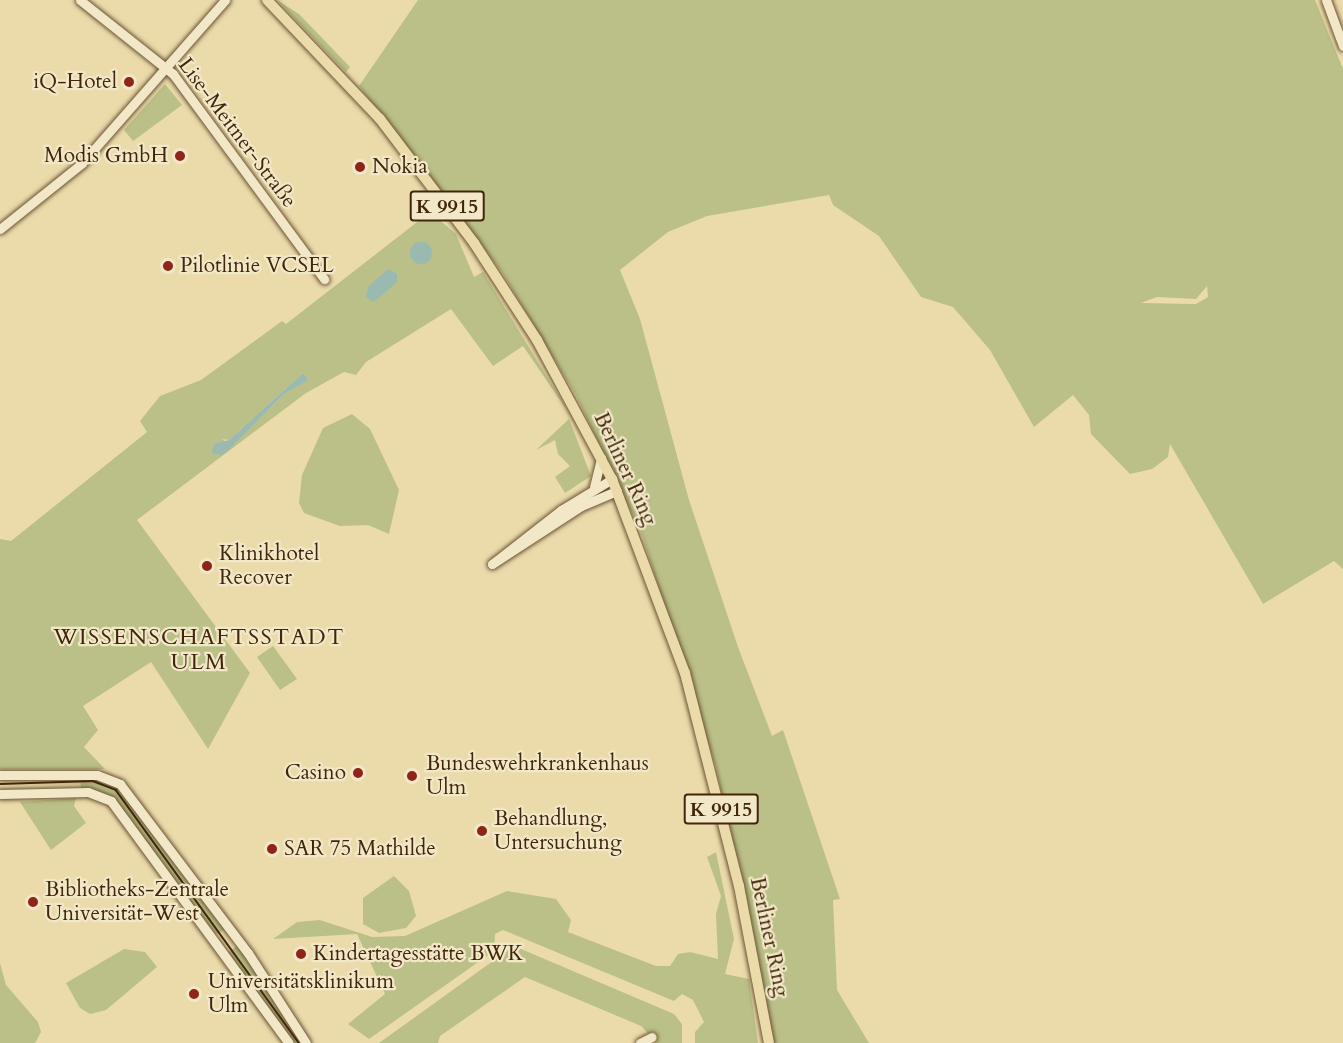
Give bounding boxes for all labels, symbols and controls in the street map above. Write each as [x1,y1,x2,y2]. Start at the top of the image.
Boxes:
street label: Lise-Meitner-Straße [173,53,301,213]
place label: iQ-Hotel [33,69,117,95]
marker: iQ-Hotel [122,75,136,89]
place label: Modis GmbH [44,143,168,169]
marker: Modis GmbH [173,149,187,163]
place label: Nokia [372,154,427,180]
marker: Nokia [353,160,367,174]
road number: K 9915 [410,189,484,223]
place label: Pilotlinie VCSEL [180,253,334,279]
marker: Pilotlinie VCSEL [161,259,175,273]
street label: Berliner Ring [588,409,662,529]
place label: Klinikhotel Recover [219,541,319,591]
marker: Klinikhotel Recover [200,559,214,573]
district label: WISSENSCHAFTSSTADT ULM [53,624,345,676]
place label: Bundeswehrkrankenhaus Ulm [426,751,649,801]
place label: Casino [285,760,346,786]
marker: Casino [351,766,365,780]
marker: Bundeswehrkrankenhaus Ulm [403,767,421,785]
road number: K 9915 [684,792,758,826]
place label: Behandlung, Untersuchung [494,806,622,856]
marker: Behandlung, Untersuchung [475,824,489,838]
place label: SAR 75 Mathilde [284,836,436,862]
marker: SAR 75 Mathilde [265,842,279,856]
street label: Berliner Ring [744,875,794,999]
place label: Bibliotheks-Zentrale Universität-West [45,877,229,927]
marker: Bibliotheks-Zentrale Universität-West [26,895,40,909]
place label: Kindertagesstätte BWK [313,941,523,967]
marker: Kindertagesstätte BWK [294,947,308,961]
place label: Universitätsklinikum Ulm [208,969,394,1019]
marker: Universitätsklinikum Ulm [185,985,203,1003]

